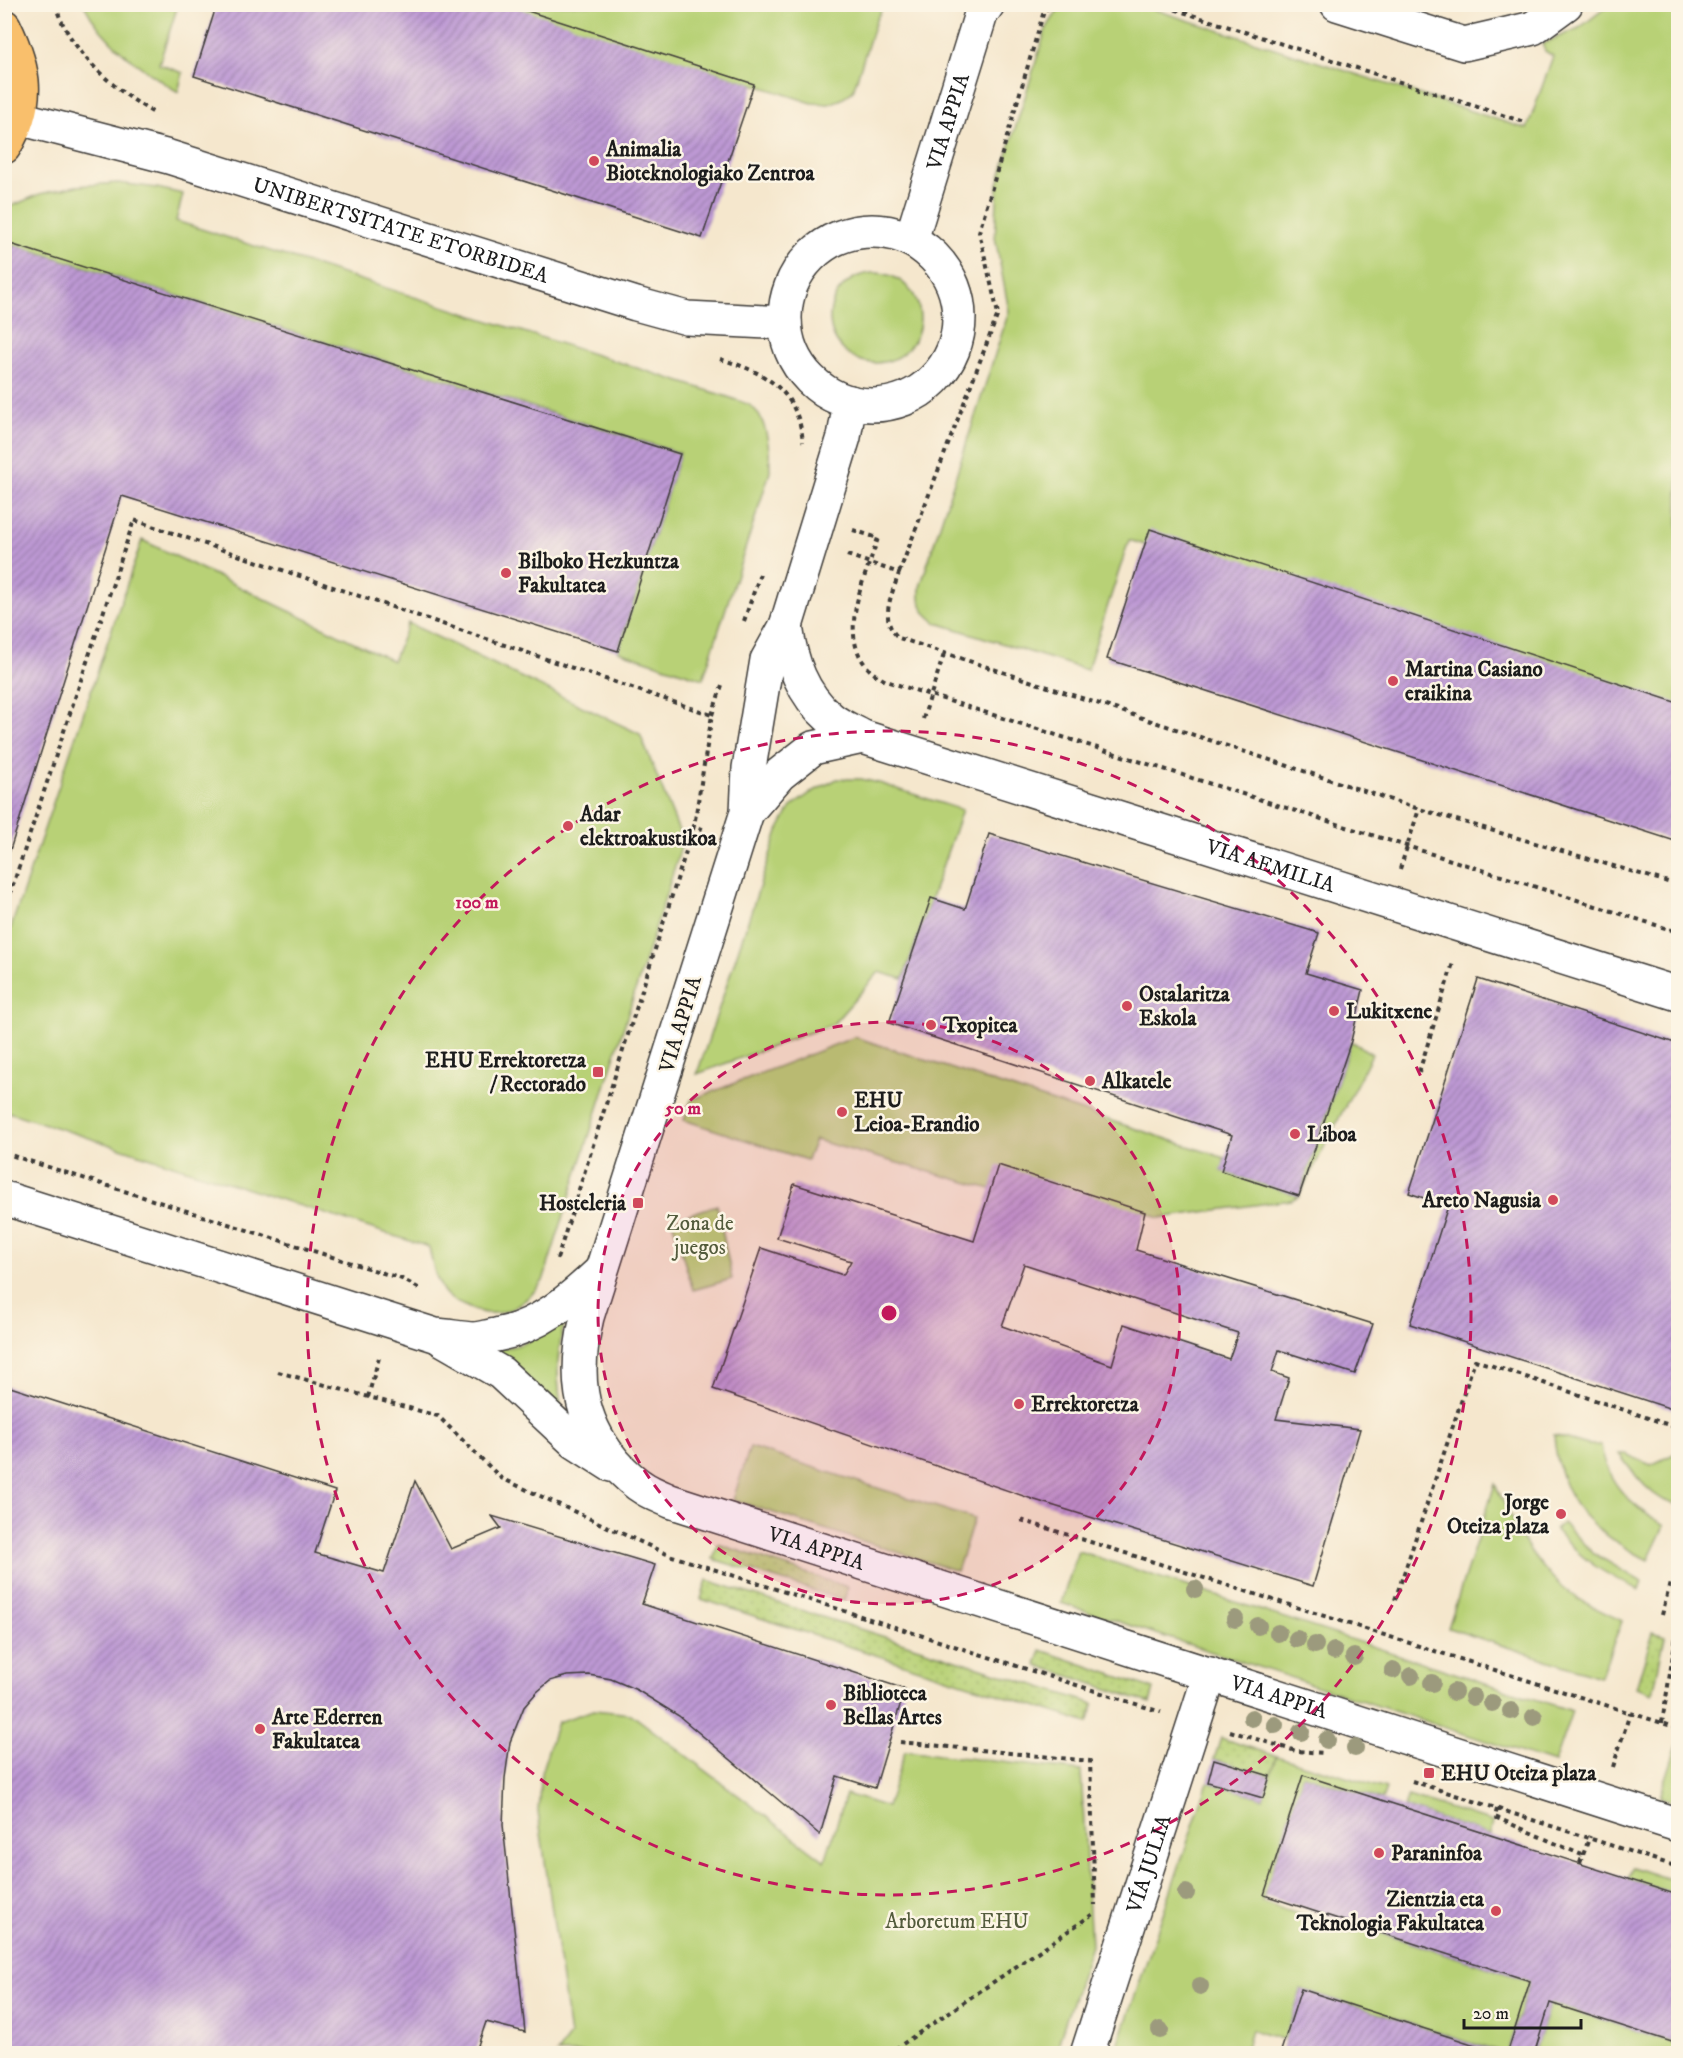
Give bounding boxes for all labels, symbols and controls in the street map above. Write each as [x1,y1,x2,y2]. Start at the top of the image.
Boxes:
street label: VIA APPIA [921,70,976,174]
place label: Animalia Bioteknologiako Zentroa [605,137,815,187]
marker: Animalia Bioteknologiako Zentroa [587,154,601,168]
street label: UNIBERTSITATE ETORBIDEA [249,172,552,290]
place label: Bilboko Hezkuntza Fakultatea [518,549,680,599]
marker: Bilboko Hezkuntza Fakultatea [499,566,513,580]
place label: Martina Casiano eraikina [1405,657,1543,707]
marker: Martina Casiano eraikina [1386,674,1400,688]
place label: Adar elektroakustikoa [579,802,718,852]
marker: Adar elektroakustikoa [561,819,575,833]
street label: VIA AEMILIA [1202,834,1338,899]
text: 100 m [455,892,499,914]
street label: VIA APPIA [654,972,708,1077]
place label: Ostalaritza Eskola [1139,982,1231,1032]
marker: Ostalaritza Eskola [1120,999,1134,1013]
place label: Lukitxene [1346,999,1433,1025]
marker: Lukitxene [1327,1004,1341,1018]
place label: Txopitea [942,1013,1019,1039]
marker: Txopitea [924,1018,938,1032]
place label: EHU Errektoretza / Rectorado [425,1048,587,1098]
marker: EHU Errektoretza / Rectorado [591,1065,605,1079]
place label: Alkatele [1101,1069,1172,1095]
marker: Alkatele [1083,1074,1097,1088]
place label: EHU Leioa-Erandio [854,1088,980,1138]
text: 50 m [664,1098,701,1120]
marker: EHU Leioa-Erandio [835,1105,849,1119]
place label: Liboa [1307,1122,1358,1148]
marker: Liboa [1288,1127,1302,1141]
place label: Areto Nagusia [1421,1188,1542,1214]
place label: Hosteleria [539,1191,627,1217]
marker: Areto Nagusia [1546,1193,1560,1207]
marker: Hosteleria [631,1196,645,1210]
park label: Zona de juegos [666,1211,734,1261]
centre of rings [879,1303,899,1323]
place label: Errektoretza [1031,1392,1140,1418]
marker: Errektoretza [1012,1397,1026,1411]
place label: Jorge Oteiza plaza [1447,1490,1550,1540]
marker: Jorge Oteiza plaza [1554,1507,1568,1521]
street label: VIA APPIA [764,1521,868,1577]
street label: VIA APPIA [1226,1670,1331,1726]
place label: Biblioteca Bellas Artes [843,1681,942,1731]
marker: Biblioteca Bellas Artes [824,1698,838,1712]
place label: Arte Ederren Fakultatea [271,1705,383,1755]
marker: Arte Ederren Fakultatea [253,1722,267,1736]
place label: EHU Oteiza plaza [1441,1761,1597,1787]
marker: EHU Oteiza plaza [1422,1766,1436,1780]
street label: VÍA JULIA [1121,1811,1178,1917]
place label: Paraninfoa [1391,1841,1483,1867]
marker: Paraninfoa [1372,1846,1386,1860]
place label: Zientzia eta Teknologia Fakultatea [1296,1887,1485,1937]
marker: Zientzia eta Teknologia Fakultatea [1489,1904,1503,1918]
park label: Arboretum EHU [885,1909,1029,1935]
scale bar [1464,1992,1581,2030]
text: 20 m [1473,2003,1509,2025]

